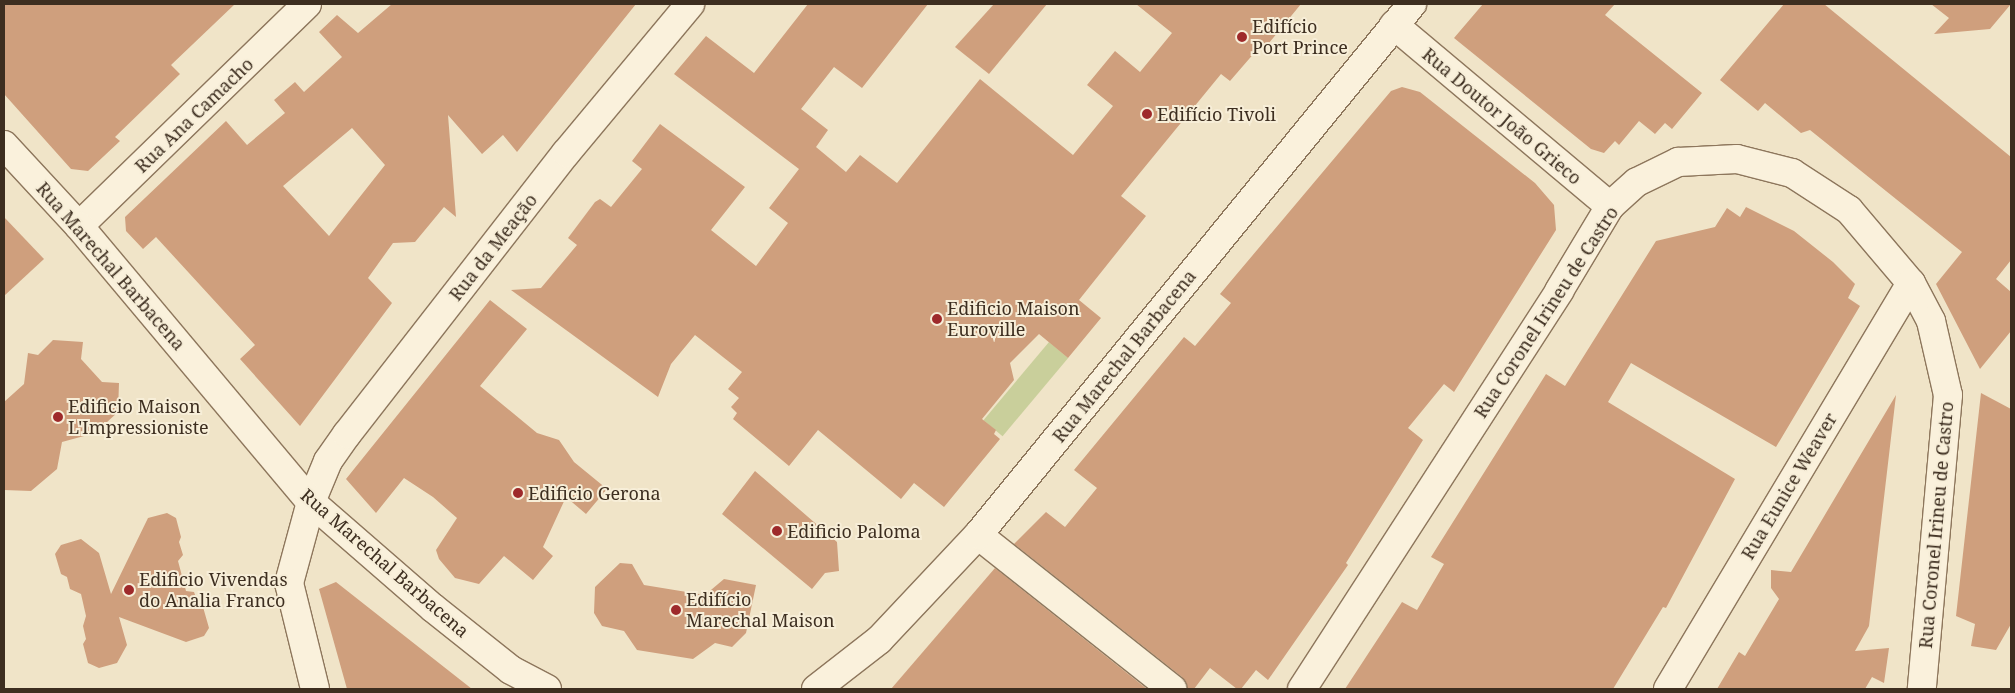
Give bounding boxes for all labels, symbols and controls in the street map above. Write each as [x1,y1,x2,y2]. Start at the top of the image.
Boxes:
place label: Edifício Port Prince [1252,16,1348,58]
marker: Edifício Port Prince [1236,31,1248,43]
street label: Rua Doutor João Grieco [1418,43,1586,189]
street label: Rua Ana Camacho [130,53,258,177]
place label: Edifício Tivoli [1157,103,1276,125]
marker: Edifício Tivoli [1141,108,1153,120]
street label: Rua Marechal Barbacena [32,178,190,354]
street label: Rua da Meação [444,189,542,305]
street label: Rua Coronel Irineu de Castro [1469,202,1623,422]
street label: Rua Marechal Barbacena [1048,265,1200,447]
place label: Edificio Maison Euroville [947,298,1080,340]
marker: Edificio Maison Euroville [931,313,943,325]
place label: Edificio Maison L'Impressioniste [68,396,209,438]
street label: Rua Coronel Irineu de Castro [1914,401,1958,649]
street label: Rua Eunice Weaver [1737,409,1841,563]
marker: Edificio Maison L'Impressioniste [52,411,64,423]
place label: Edificio Gerona [528,482,661,504]
street label: Rua Marechal Barbacena [297,484,473,642]
marker: Edificio Gerona [512,487,524,499]
place label: Edificio Paloma [787,520,921,542]
marker: Edificio Paloma [771,525,783,537]
place label: Edificio Vivendas do Analia Franco [139,569,288,612]
marker: Edificio Vivendas do Analia Franco [123,584,135,596]
place label: Edifício Marechal Maison [686,589,835,632]
marker: Edifício Marechal Maison [670,604,682,616]

